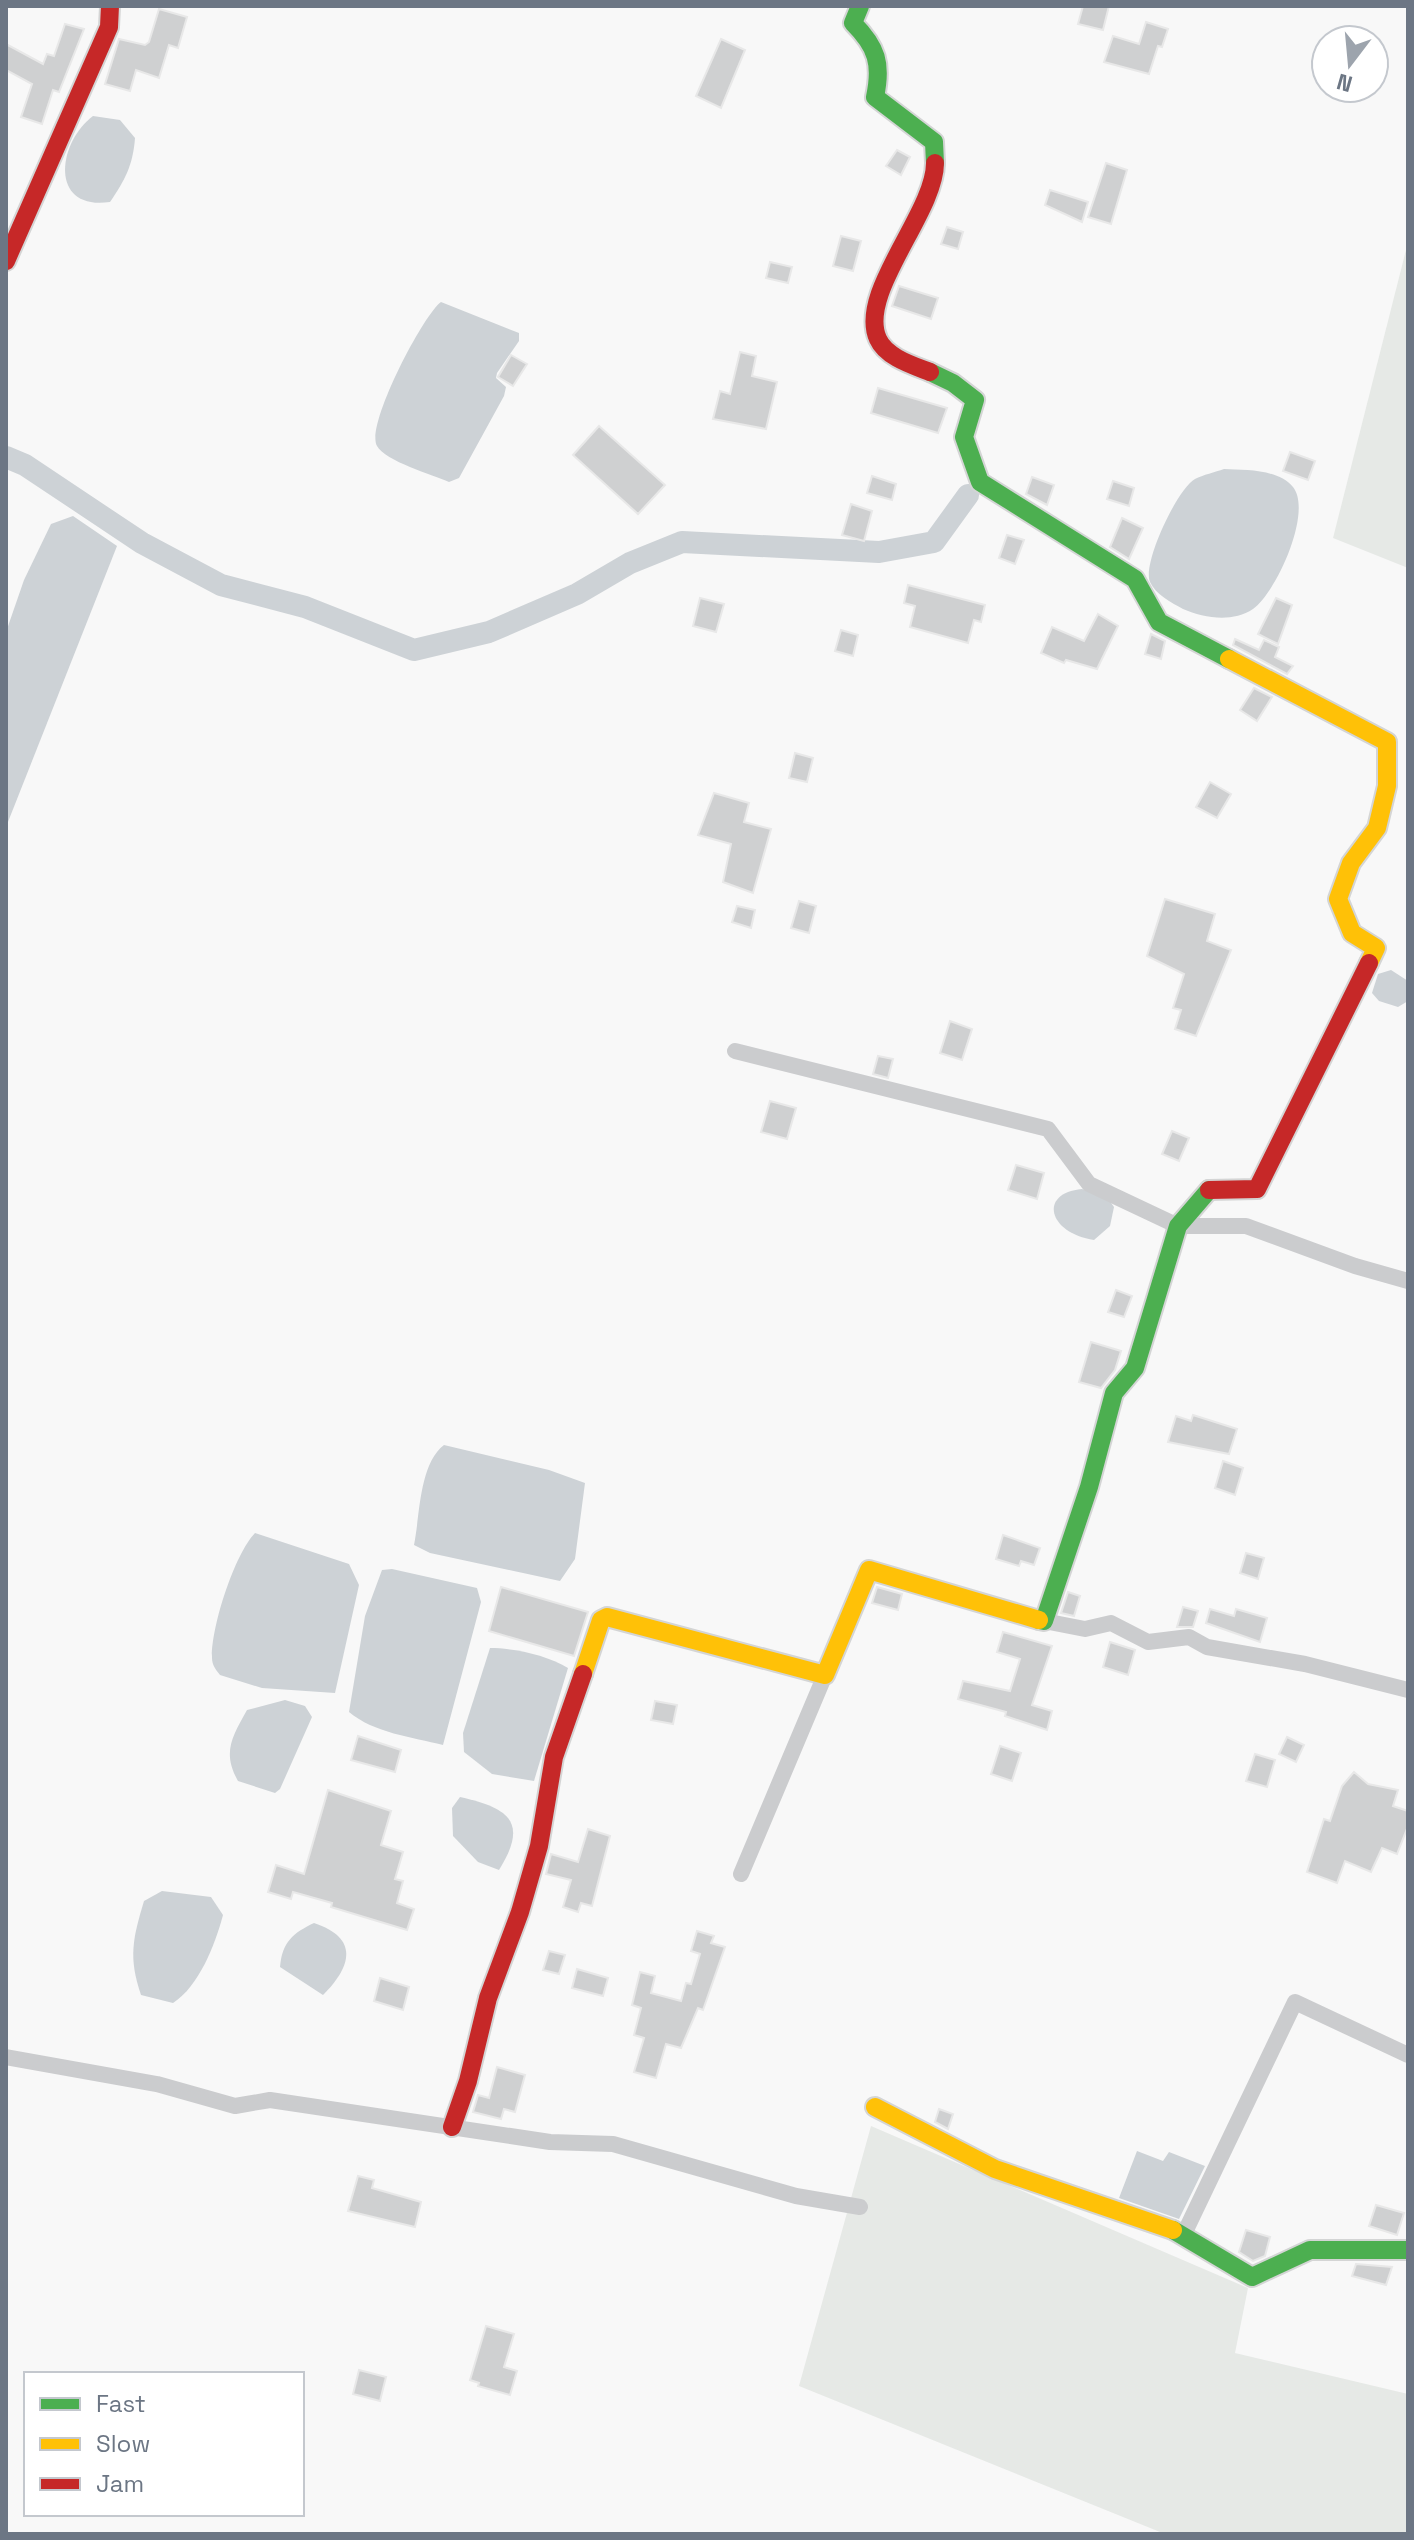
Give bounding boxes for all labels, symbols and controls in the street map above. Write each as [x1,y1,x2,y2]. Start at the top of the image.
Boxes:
north arrow [1310,24,1390,104]
text: N [1334,68,1355,99]
legend [24,2372,304,2516]
text: Fast [96,2388,146,2419]
text: Slow [96,2428,150,2459]
text: Jam [96,2468,144,2499]

